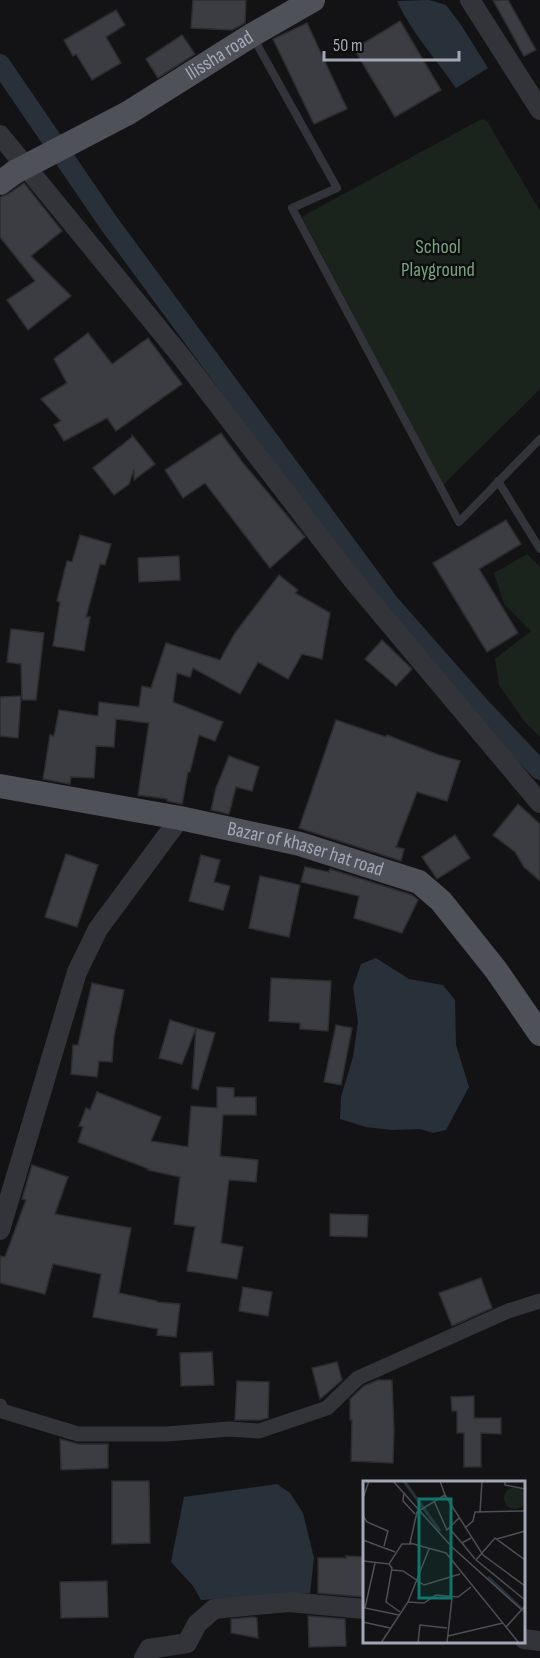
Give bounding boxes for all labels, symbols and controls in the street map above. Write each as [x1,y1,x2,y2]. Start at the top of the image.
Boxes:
scale bar [324,24,459,62]
street label: Ilissha road [181,25,258,86]
text: 50 m [333,35,363,56]
park label: School Playground [401,235,475,282]
street label: Bazar of khaser hat road [225,817,386,882]
inset map [363,1481,525,1643]

